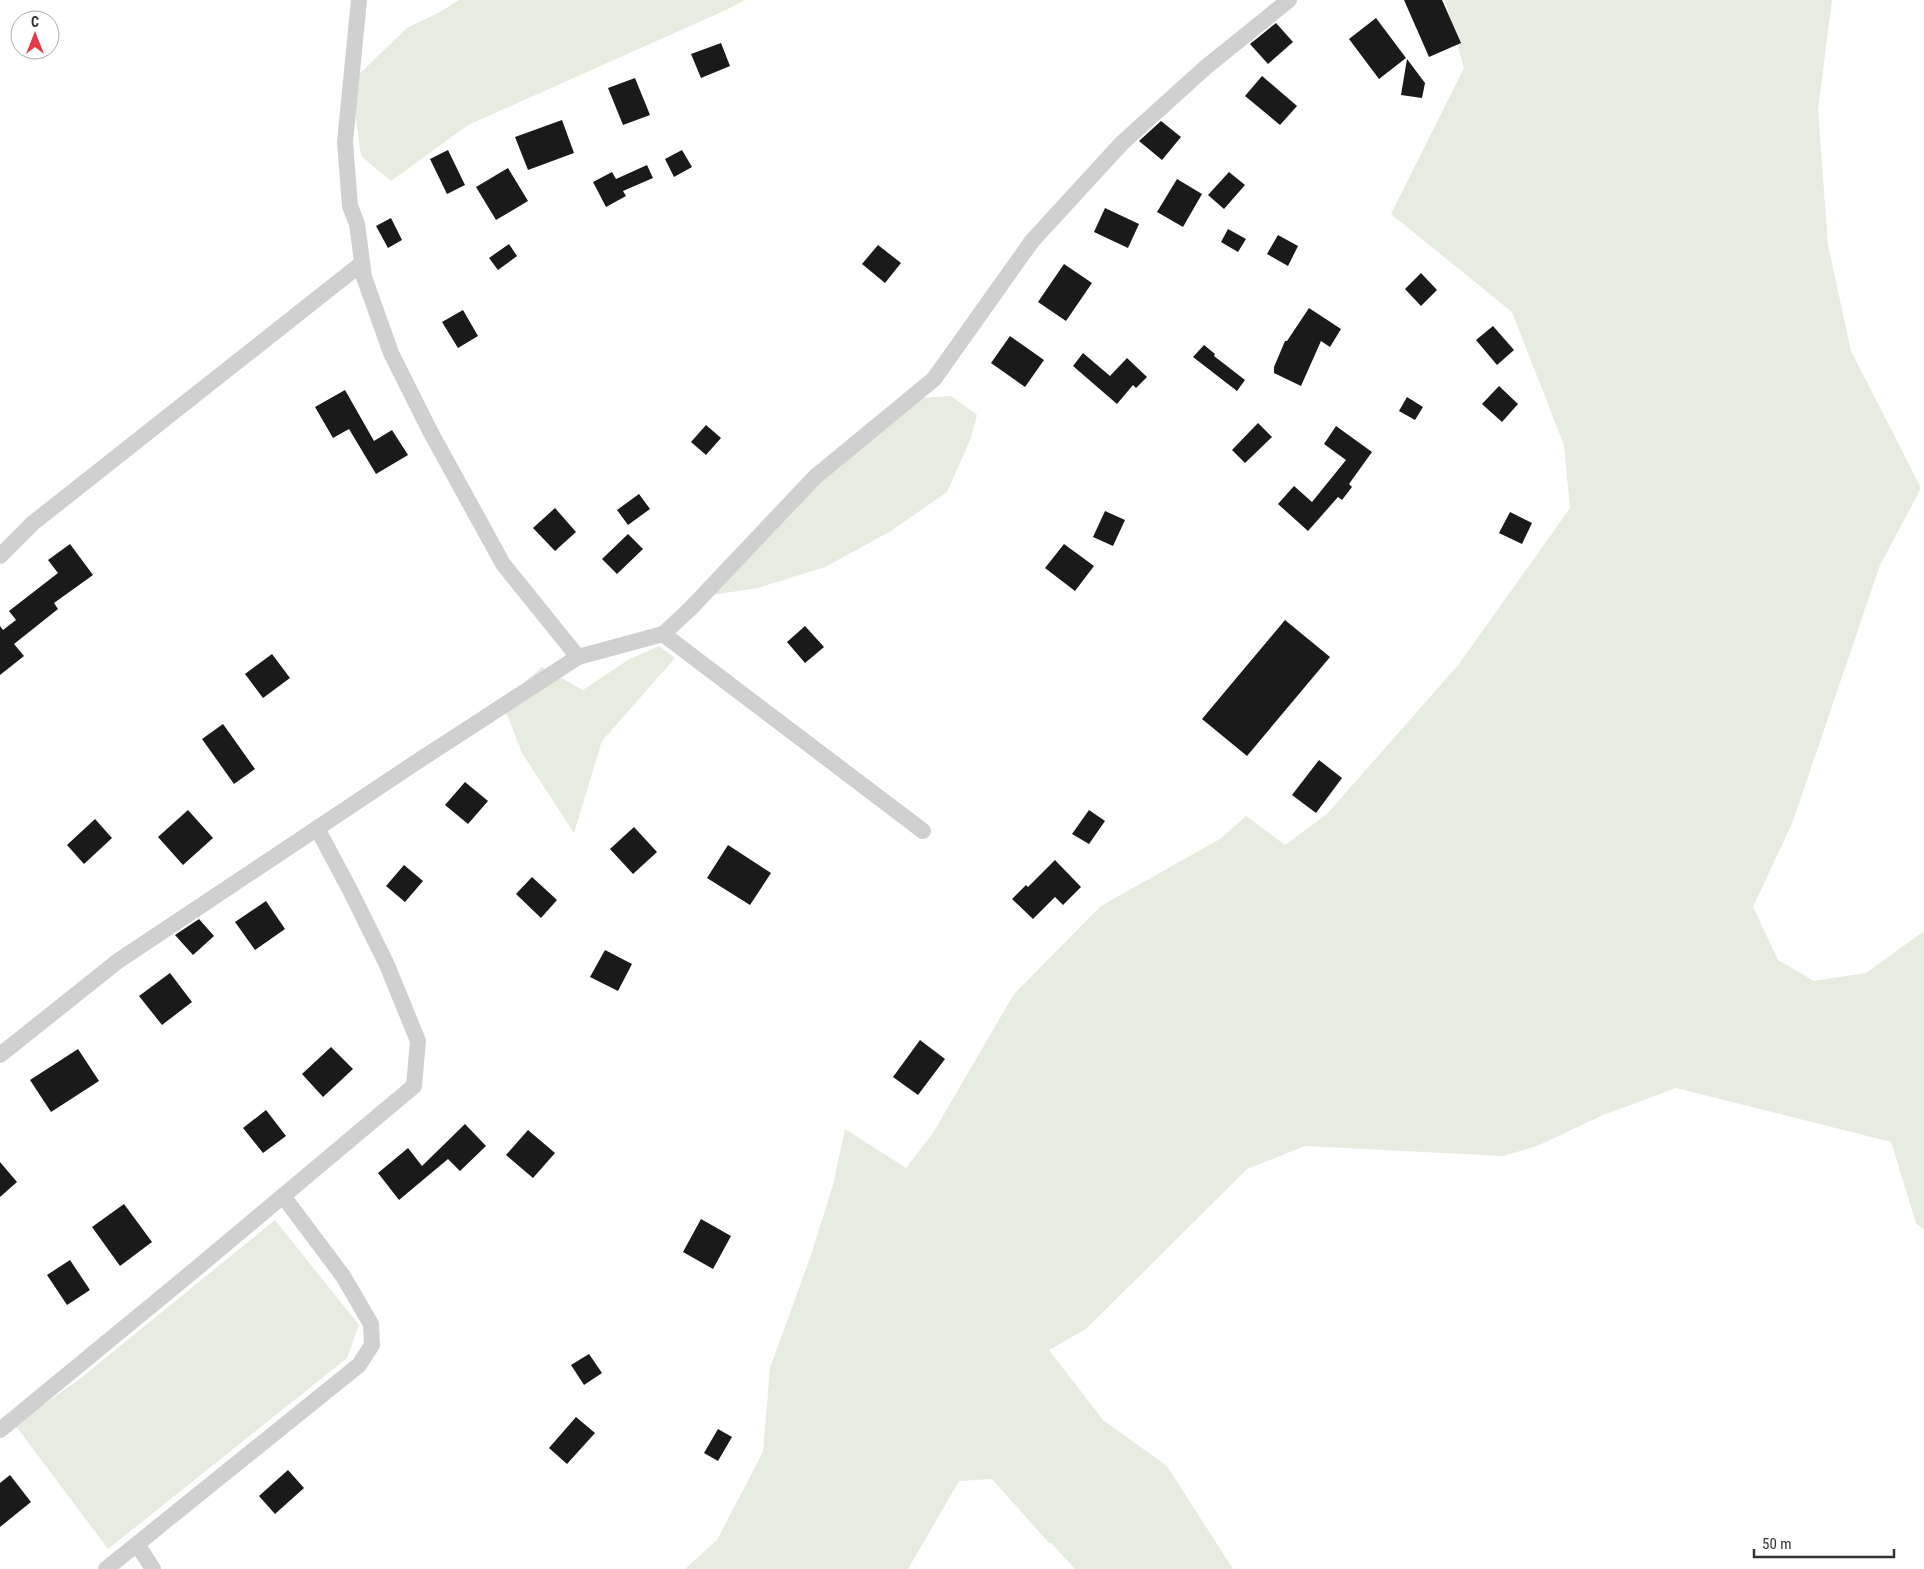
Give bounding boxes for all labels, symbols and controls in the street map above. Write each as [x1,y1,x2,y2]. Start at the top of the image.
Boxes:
north arrow [10,10,60,60]
text: С [31,14,39,30]
scale bar [1754,1526,1894,1558]
text: 50 m [1762,1535,1792,1553]

